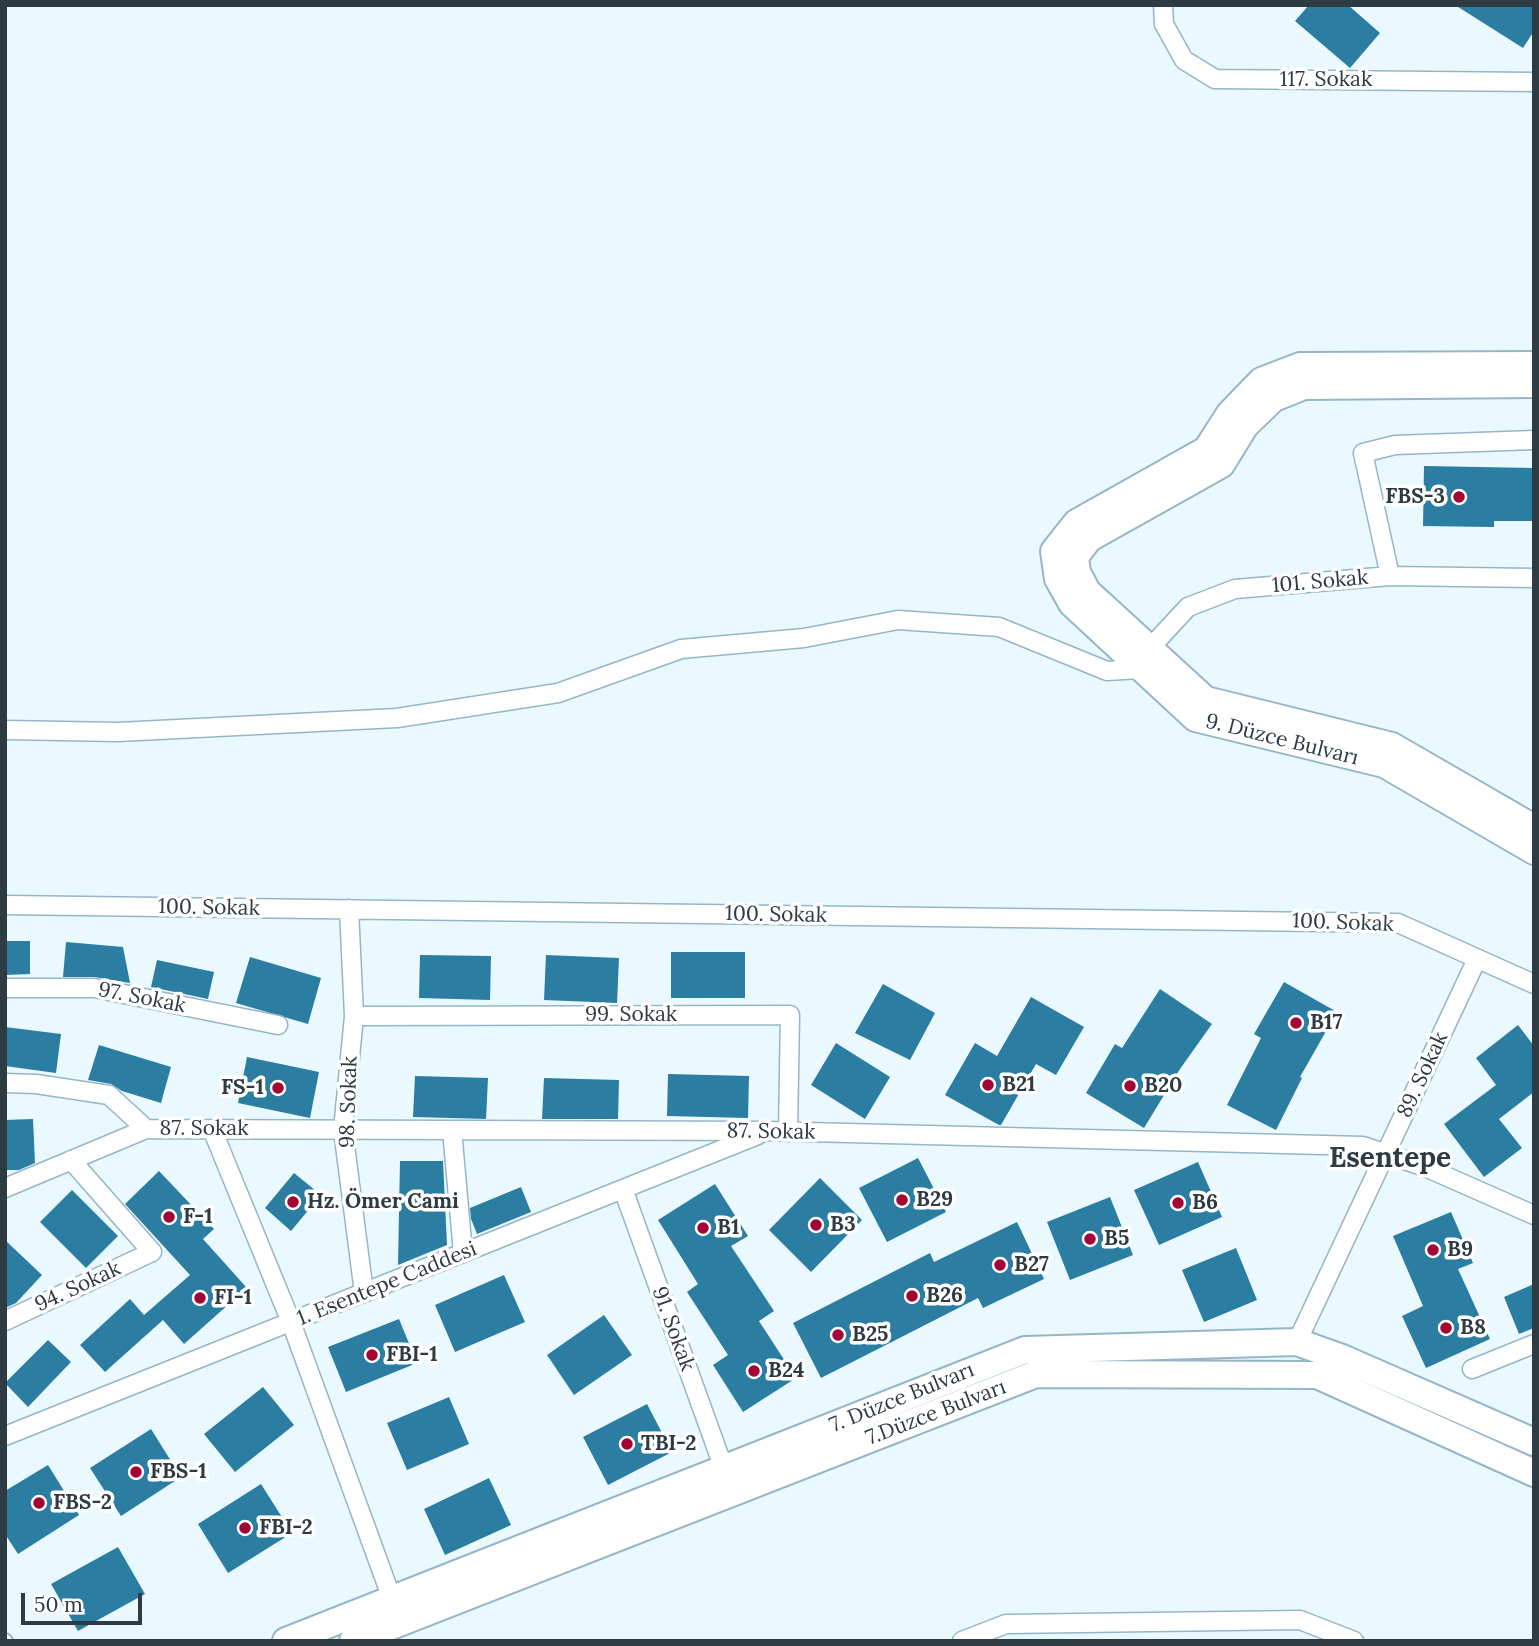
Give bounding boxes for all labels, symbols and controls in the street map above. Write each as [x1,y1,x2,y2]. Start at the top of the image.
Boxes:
street label: 117. Sokak [1280,67,1372,93]
place label: FBS-3 [1385,484,1445,510]
marker: FBS-3 [1451,489,1467,505]
street label: 101. Sokak [1271,565,1369,599]
street label: 9. Düzce Bulvarı [1203,709,1361,771]
street label: 100. Sokak [158,895,260,921]
street label: 100. Sokak [725,902,827,928]
street label: 100. Sokak [1292,909,1394,937]
street label: 97. Sokak [96,977,188,1019]
street label: 99. Sokak [585,1002,677,1028]
place label: B17 [1310,1010,1342,1036]
marker: B17 [1288,1015,1304,1031]
street label: 89. Sokak [1392,1028,1454,1122]
street label: 98. Sokak [335,1055,363,1149]
place label: B21 [1002,1072,1036,1098]
place label: B20 [1144,1073,1182,1099]
place label: FS-1 [221,1075,264,1101]
marker: B21 [980,1077,996,1093]
marker: B20 [1122,1078,1138,1094]
marker: FS-1 [270,1080,286,1096]
street label: 87. Sokak [160,1116,248,1142]
street label: 87. Sokak [726,1119,816,1145]
district label: Esentepe [1329,1142,1451,1176]
place label: B29 [916,1187,953,1213]
place label: Hz. Ömer Cami [307,1189,459,1215]
place label: B6 [1192,1190,1218,1216]
marker: B29 [894,1192,910,1208]
marker: Hz. Ömer Cami [285,1194,301,1210]
marker: B6 [1170,1195,1186,1211]
place label: F-1 [183,1204,213,1230]
marker: F-1 [161,1209,177,1225]
place label: B3 [830,1212,856,1238]
place label: B1 [717,1215,739,1241]
marker: B3 [808,1217,824,1233]
marker: B1 [695,1220,711,1236]
place label: B5 [1104,1226,1129,1252]
marker: B5 [1082,1231,1098,1247]
street label: 1. Esentepe Caddesi [293,1236,481,1332]
place label: B9 [1447,1237,1473,1263]
marker: B9 [1425,1242,1441,1258]
place label: B27 [1014,1252,1049,1278]
street label: 94. Sokak [31,1256,125,1318]
marker: B27 [992,1257,1008,1273]
street label: 91. Sokak [646,1283,700,1375]
place label: B26 [926,1283,963,1309]
place label: FI-1 [214,1285,252,1311]
marker: B26 [904,1288,920,1304]
marker: FI-1 [192,1290,208,1306]
place label: B8 [1460,1315,1486,1341]
marker: B8 [1438,1320,1454,1336]
place label: B25 [852,1322,888,1348]
marker: B25 [830,1327,846,1343]
place label: FBI-1 [386,1342,438,1368]
marker: FBI-1 [364,1347,380,1363]
place label: B24 [768,1358,805,1384]
street label: 7. Düzce Bulvarı [826,1358,978,1438]
marker: B24 [746,1363,762,1379]
street label: 7.Düzce Bulvarı [862,1375,1010,1451]
place label: TBI-2 [641,1431,696,1457]
marker: TBI-2 [619,1436,635,1452]
place label: FBS-1 [150,1459,207,1485]
marker: FBS-1 [128,1464,144,1480]
place label: FBS-2 [53,1490,112,1516]
marker: FBS-2 [31,1495,47,1511]
place label: FBI-2 [259,1515,313,1541]
marker: FBI-2 [237,1520,253,1536]
scale bar [24,1580,145,1624]
text: 50 m [34,1591,83,1618]

